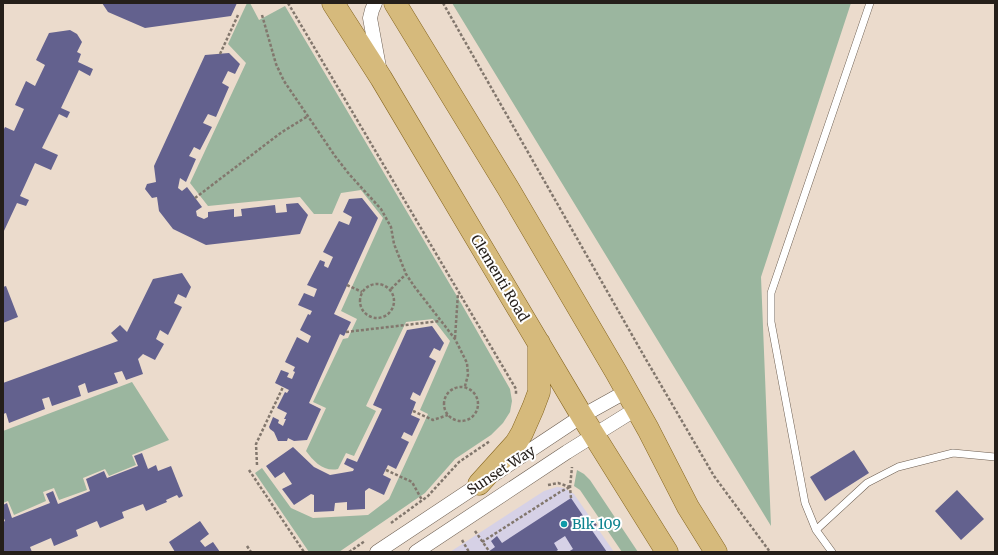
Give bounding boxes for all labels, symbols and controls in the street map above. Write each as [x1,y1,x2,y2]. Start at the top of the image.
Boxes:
street label: Clementi Road [467,231,533,325]
street label: Sunset Way [463,441,539,499]
place label: Blk 109 [572,515,621,533]
marker: Blk 109 [559,519,569,529]

